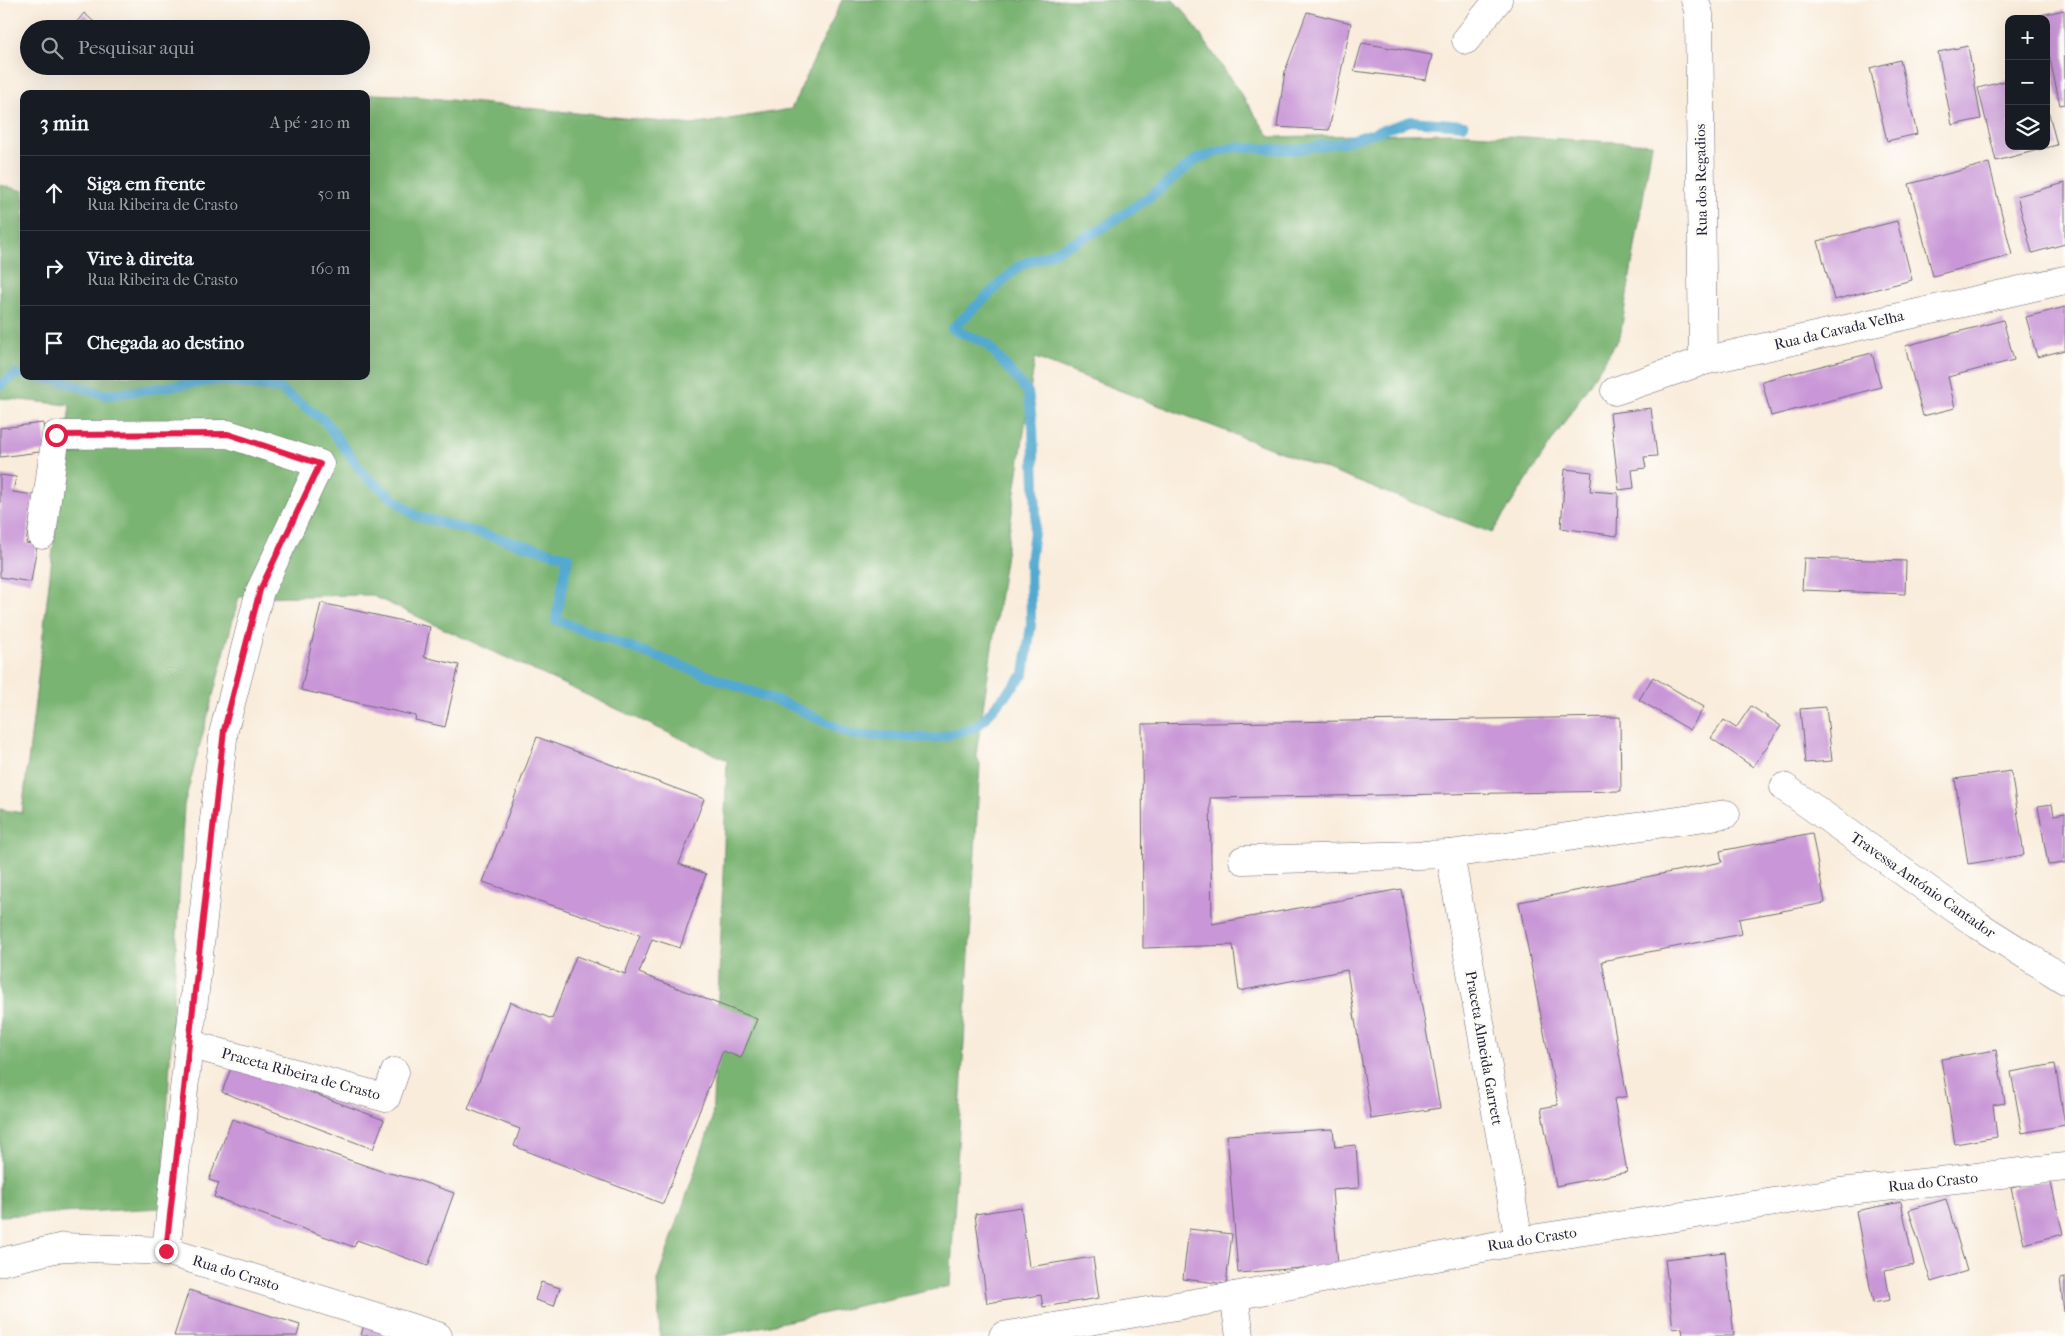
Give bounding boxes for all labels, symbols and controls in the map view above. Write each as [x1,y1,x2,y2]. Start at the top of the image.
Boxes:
map controls [2005,15,2050,150]
button: + [2005,15,2050,60]
search box [20,20,370,75]
icon: search [38,34,66,62]
text: Pesquisar aqui [78,37,195,59]
button: − [2005,60,2050,105]
button: layers [2005,105,2050,150]
text: 3 min [40,111,89,135]
text: A pé · 210 m [270,113,350,132]
street label: Rua dos Regadios [1691,123,1711,236]
text: Siga em frente [87,173,205,195]
icon: ahead [40,179,68,207]
text: 50 m [318,184,350,203]
text: Rua Ribeira de Crasto [87,195,238,214]
text: Vire à direita [87,248,194,270]
icon: right [40,254,68,282]
text: 160 m [310,259,350,278]
text: Rua Ribeira de Crasto [87,270,238,289]
street label: Rua da Cavada Velha [1772,306,1907,354]
icon: arrive [40,329,68,357]
text: Chegada ao destino [87,332,244,354]
route start [45,424,68,447]
street label: Travessa António Cantador [1847,828,2000,942]
street label: Praceta Almeida Garrett [1462,969,1507,1127]
street label: Praceta Ribeira de Crasto [219,1044,383,1104]
street label: Rua do Crasto [1887,1168,1979,1196]
street label: Rua do Crasto [1486,1223,1578,1255]
route end [155,1240,178,1263]
street label: Rua do Crasto [190,1251,282,1295]

